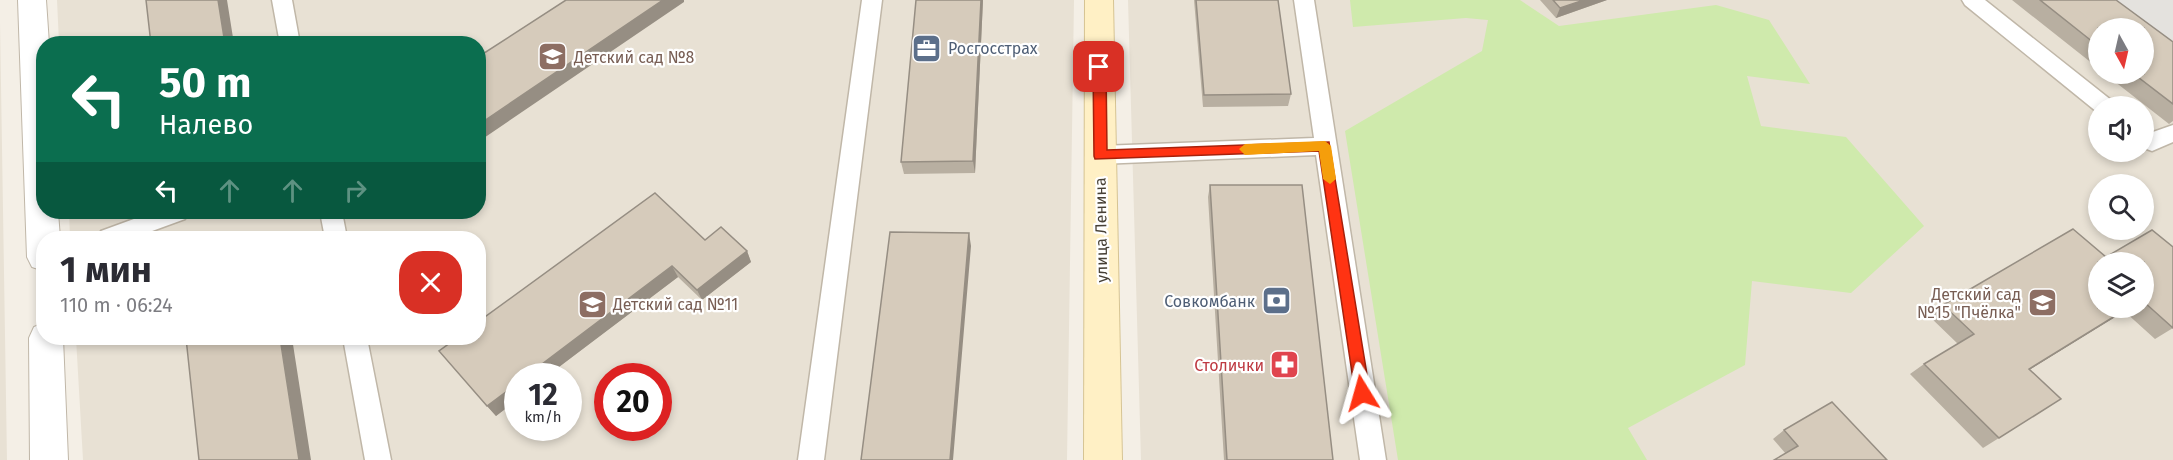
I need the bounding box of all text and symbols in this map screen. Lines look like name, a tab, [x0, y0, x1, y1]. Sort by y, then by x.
north arrow	[2088, 18, 2154, 84]
map controls	[2088, 18, 2154, 318]
office icon: Росгосстрах	[911, 32, 943, 64]
place label: Росгосстрах	[948, 39, 1038, 58]
school or university icon: Детский сад №8	[537, 41, 569, 73]
pin	[1073, 41, 1124, 92]
place label: Детский сад №8	[573, 48, 695, 67]
icon: arrive	[1082, 50, 1115, 83]
text: 50 m	[159, 58, 252, 108]
icon: left	[60, 60, 138, 138]
button: sound	[2088, 96, 2154, 162]
text: Налево	[159, 109, 253, 141]
icon: left	[150, 174, 183, 207]
icon: ahead	[213, 174, 246, 207]
icon: ahead	[276, 174, 309, 207]
icon: right	[339, 174, 372, 207]
button: search	[2088, 174, 2154, 240]
street label: улица Ленина	[1091, 177, 1111, 283]
text: 1 мин	[60, 248, 152, 292]
button: close	[399, 251, 462, 314]
button: layers	[2088, 252, 2154, 318]
bank icon: Совкомбанк	[1260, 285, 1292, 317]
place label: Детский сад №15 "Пчёлка"	[1917, 285, 2021, 322]
school or university icon: Детский сад №15 "Пчёлка"	[2026, 287, 2058, 319]
school or university icon: Детский сад №11	[576, 288, 608, 320]
place label: Совкомбанк	[1164, 292, 1256, 311]
text: 110 m · 06:24	[60, 293, 173, 317]
place label: Детский сад №11	[612, 295, 738, 314]
pharmacy icon: Столички	[1269, 349, 1301, 381]
place label: Столички	[1194, 356, 1264, 375]
position arrow	[1330, 361, 1394, 425]
speed limit sign: 20	[594, 363, 672, 441]
text: 12	[528, 377, 558, 413]
text: km/h	[524, 408, 562, 426]

